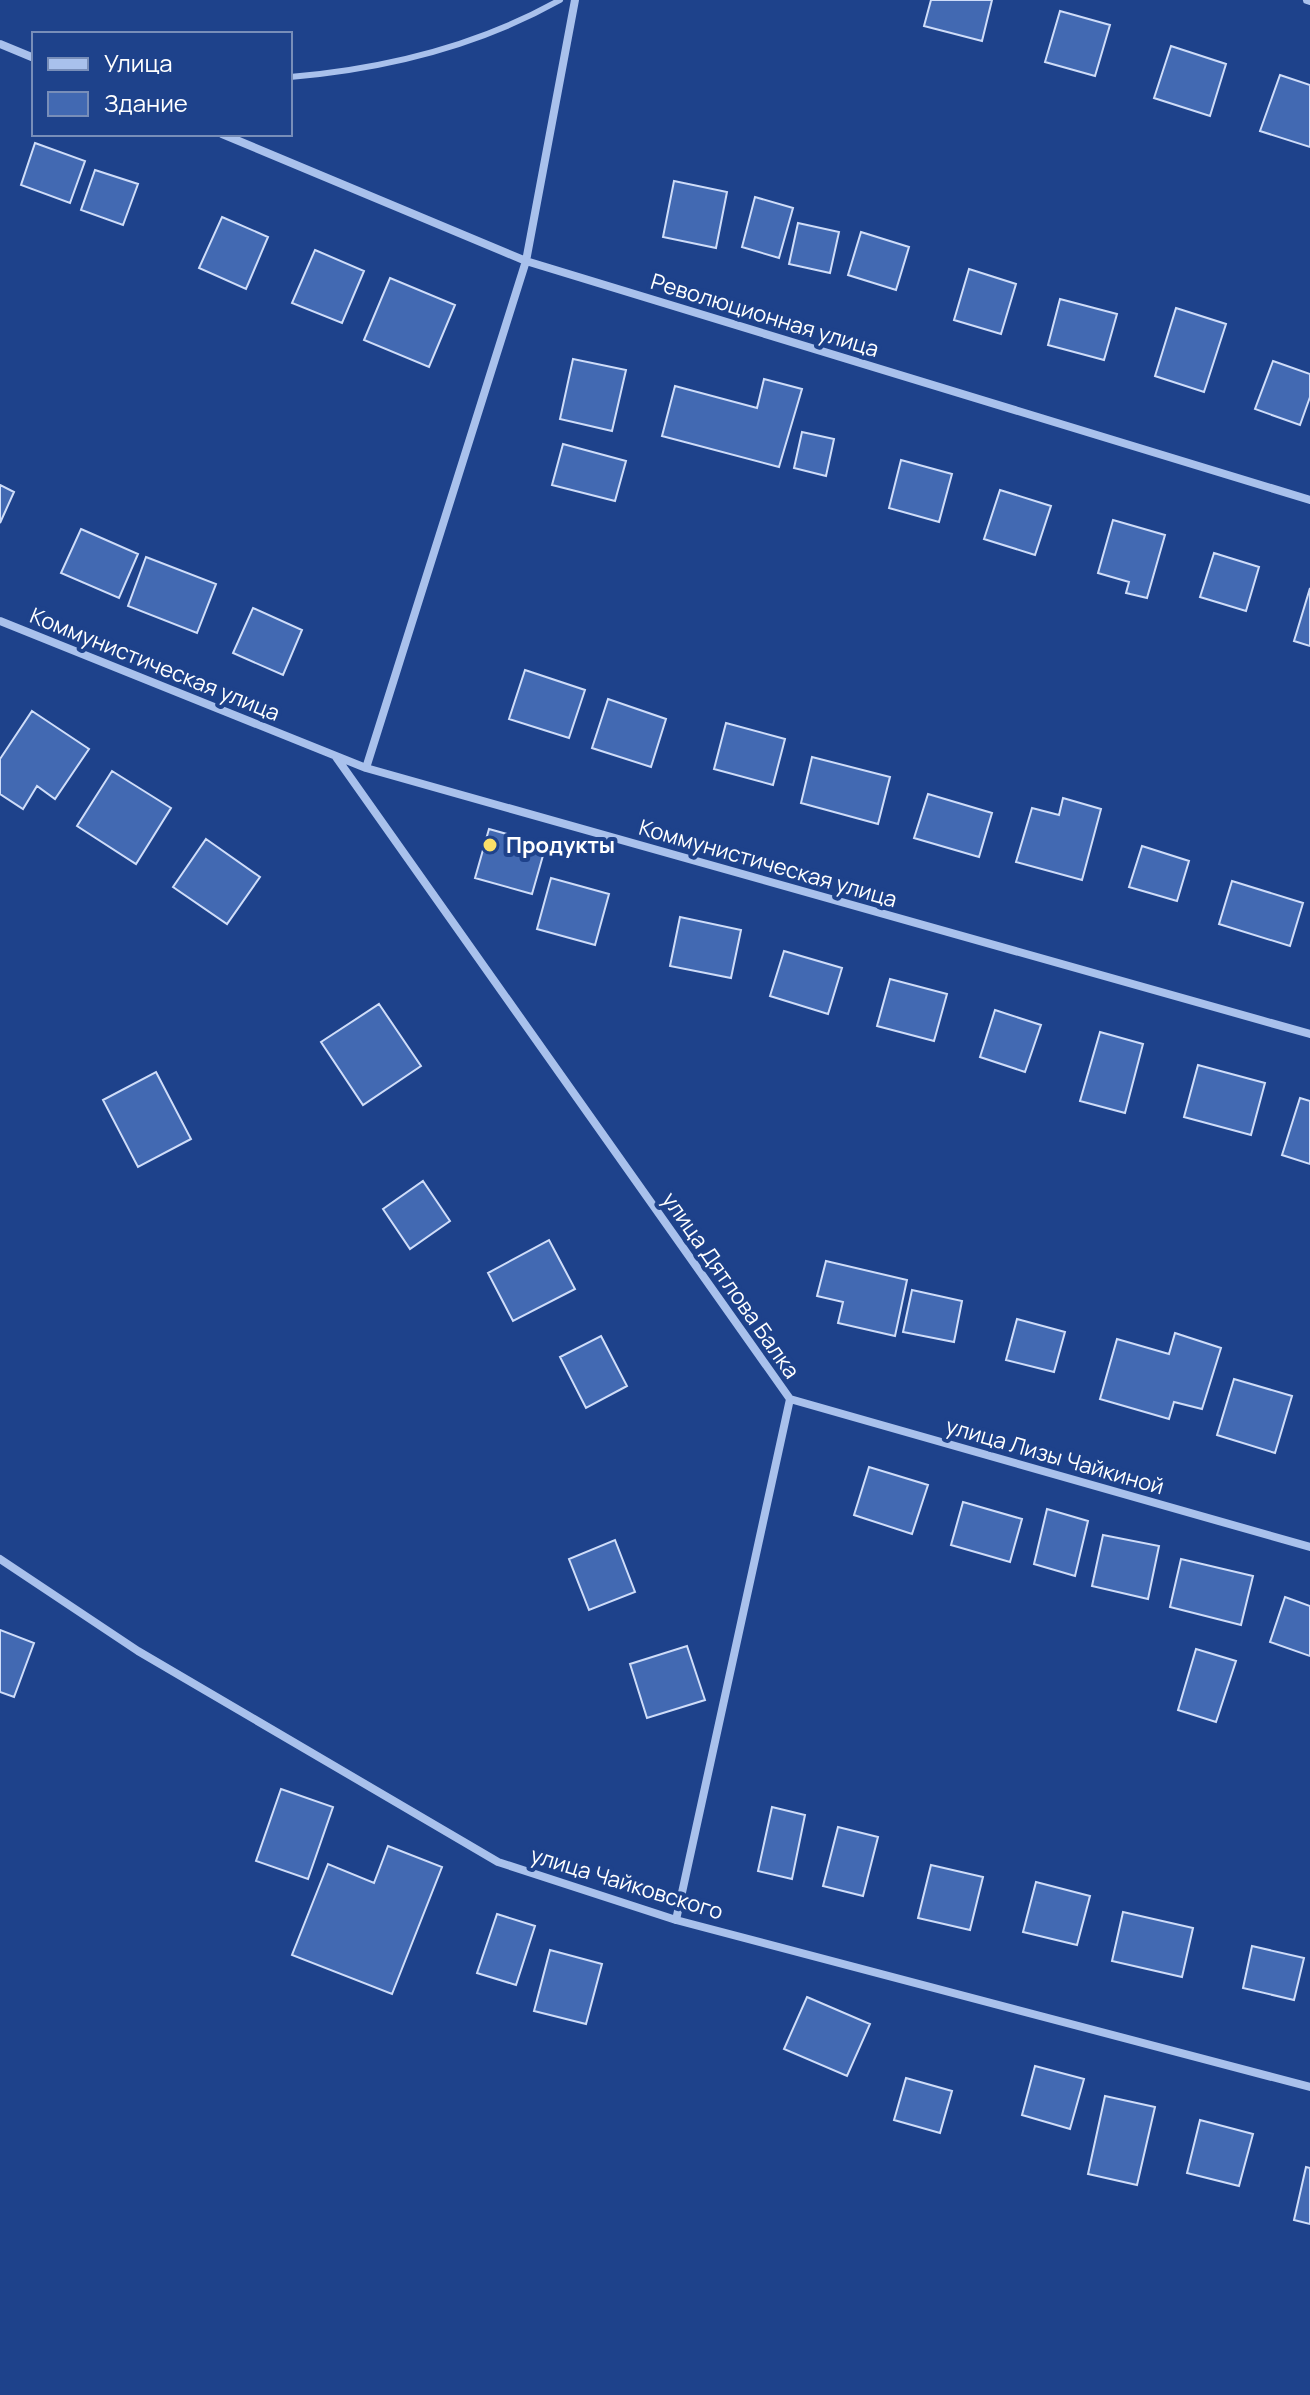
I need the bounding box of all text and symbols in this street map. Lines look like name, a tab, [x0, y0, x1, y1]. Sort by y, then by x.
legend	[32, 32, 292, 136]
text: Улица	[104, 46, 173, 79]
text: Здание	[104, 86, 188, 119]
street label: Революционная улица	[647, 266, 883, 364]
street label: Коммунистическая улица	[26, 600, 284, 728]
street label: Коммунистическая улица	[635, 812, 901, 914]
place label: Продукты	[506, 830, 615, 860]
marker: Продукты	[481, 836, 499, 854]
street label: улица Дятлова Балка	[655, 1186, 807, 1384]
street label: улица Лизы Чайкиной	[942, 1410, 1168, 1502]
street label: улица Чайковского	[527, 1839, 727, 1927]

